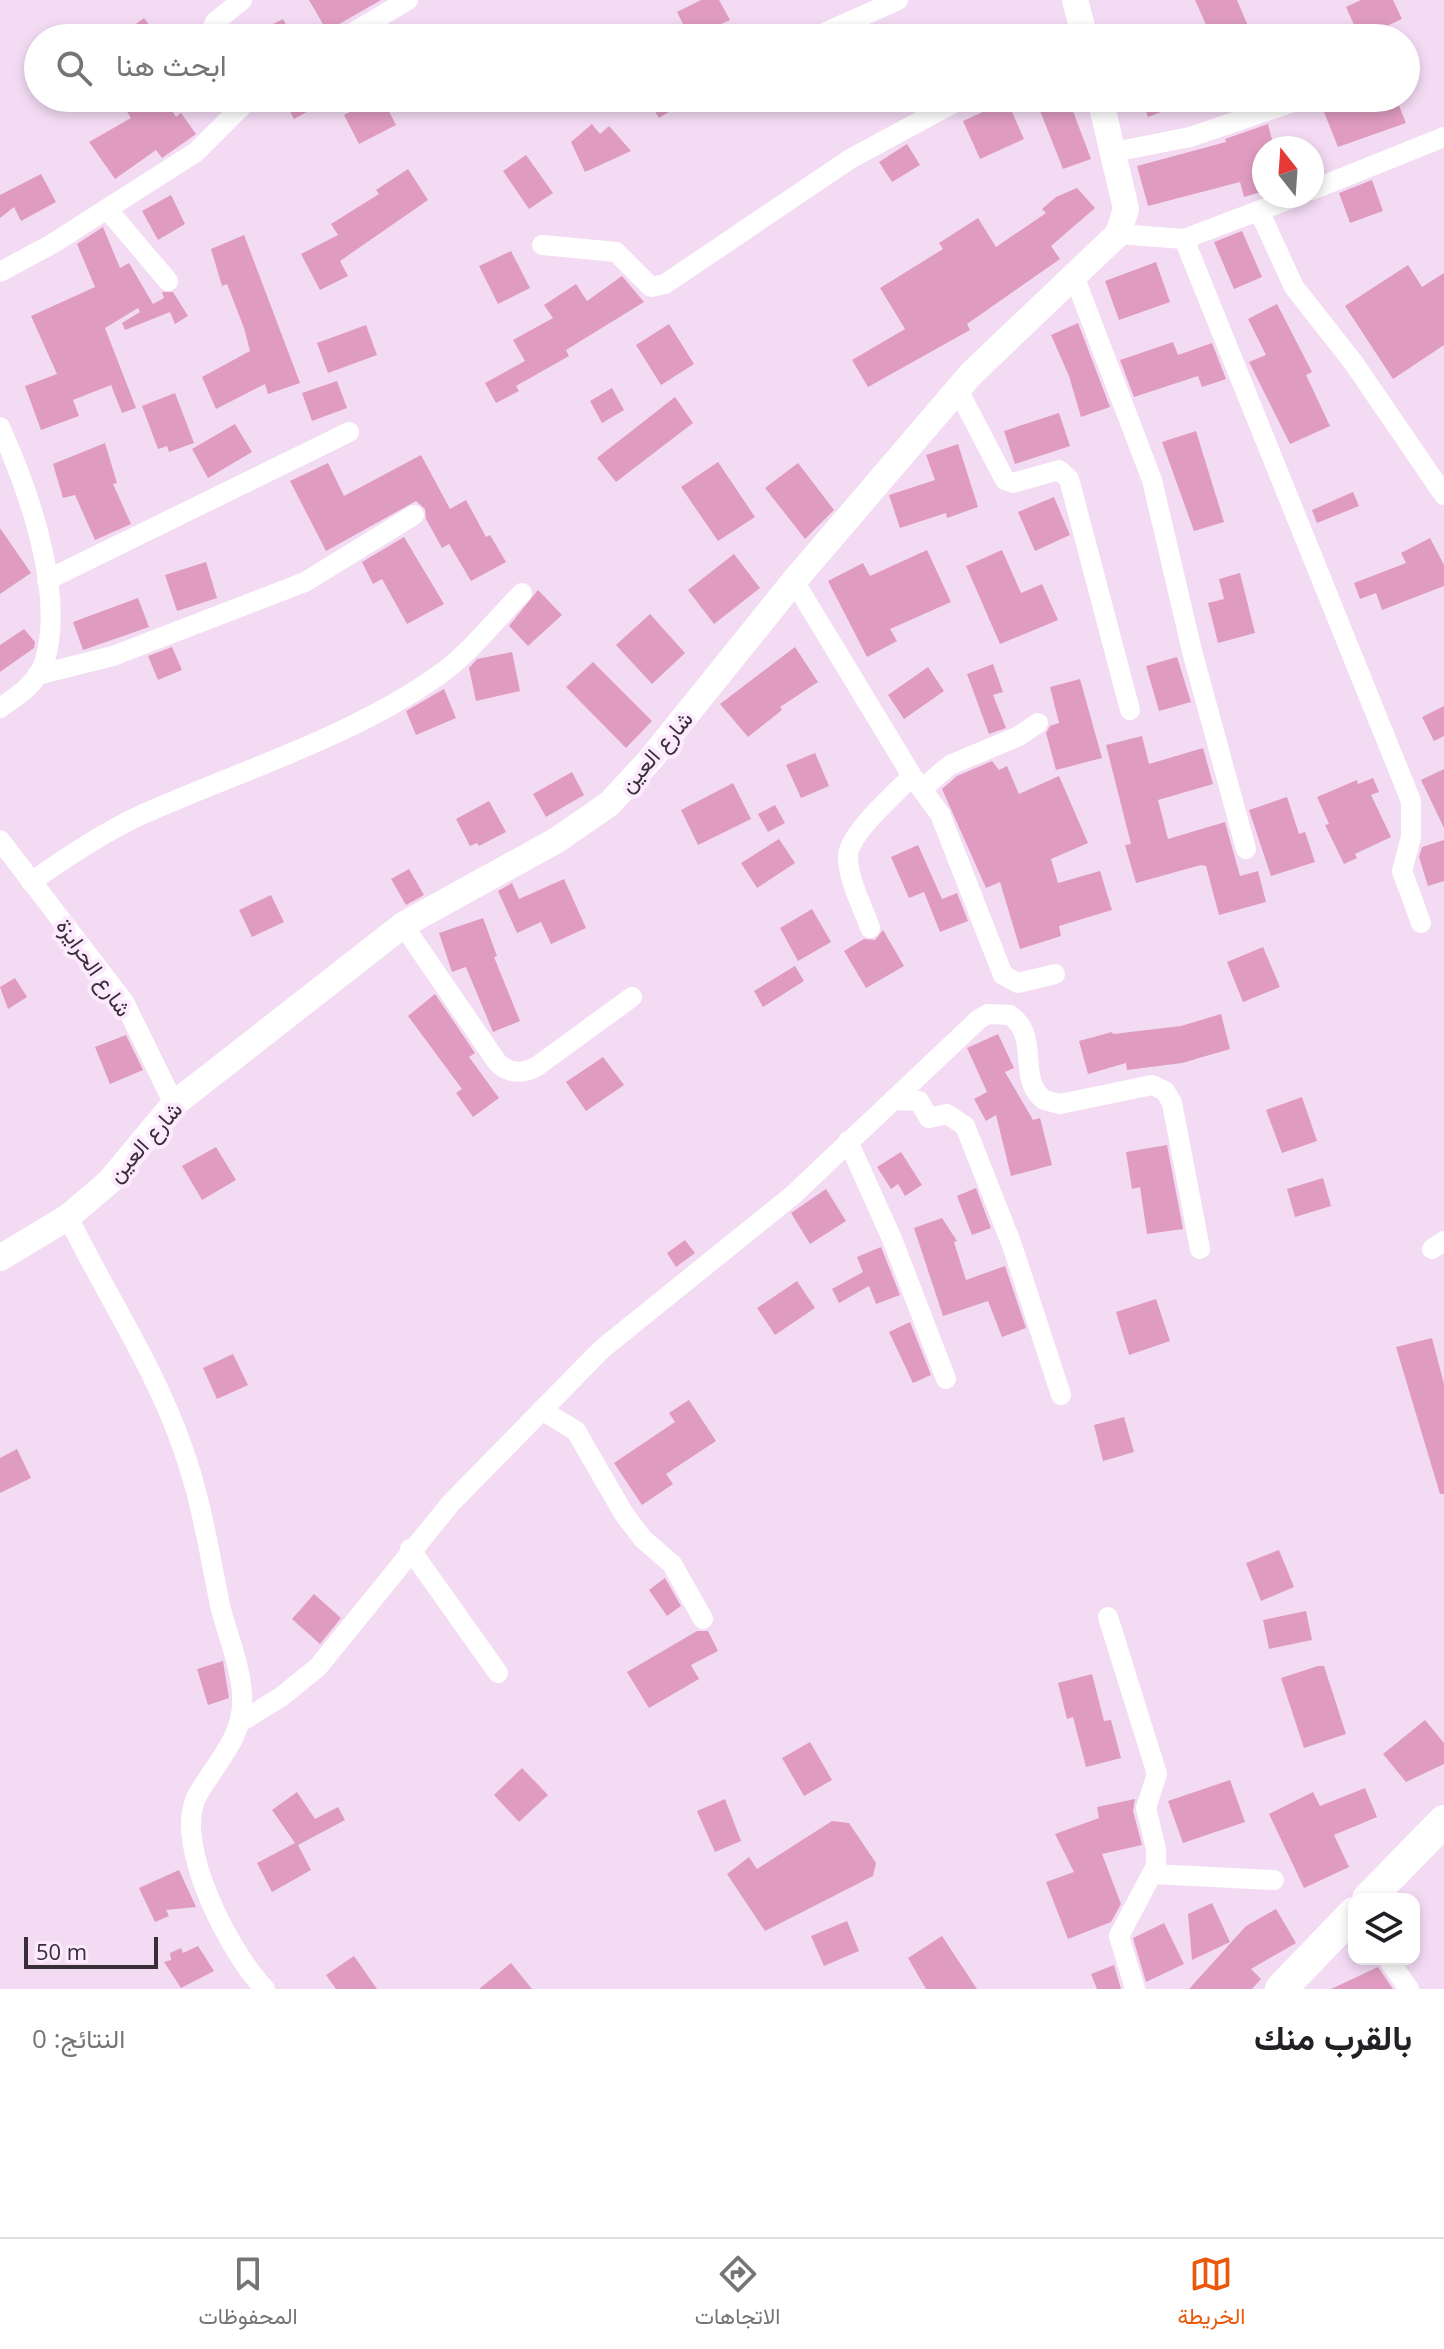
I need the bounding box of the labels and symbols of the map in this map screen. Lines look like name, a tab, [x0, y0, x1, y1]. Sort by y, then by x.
north arrow	[1252, 136, 1324, 208]
street label: شارع العين	[611, 704, 699, 799]
street label: شارع الحرايزة	[49, 912, 140, 1023]
street label: شارع العين	[100, 1094, 189, 1188]
scale bar	[24, 1933, 158, 1969]

